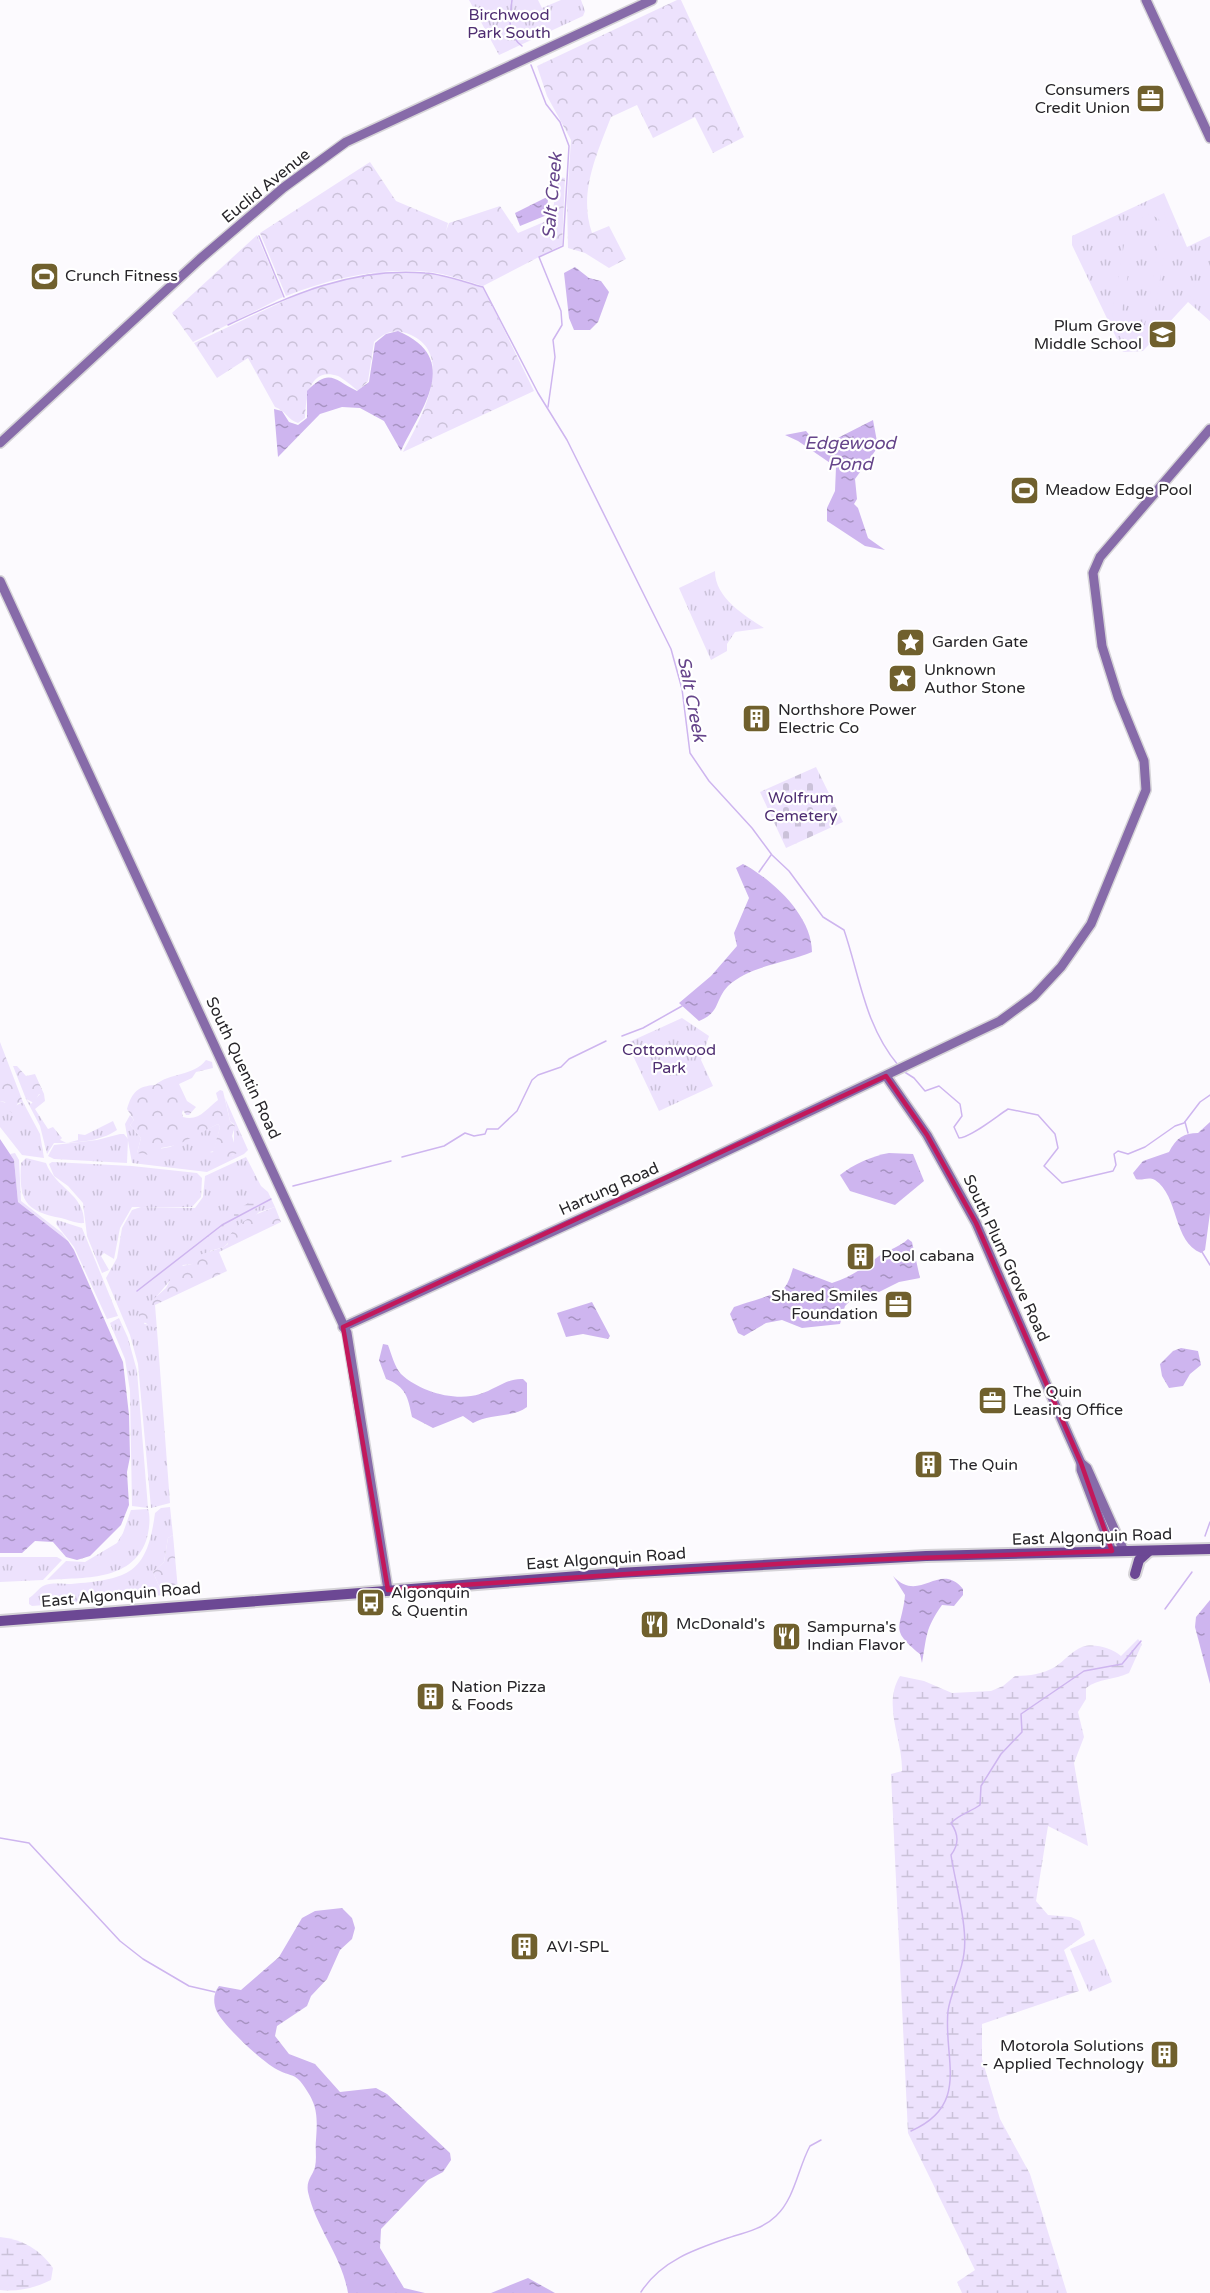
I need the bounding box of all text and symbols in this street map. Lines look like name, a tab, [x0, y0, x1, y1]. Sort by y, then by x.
park label: Birchwood Park South	[467, 5, 551, 43]
place label: Consumers Credit Union	[1035, 80, 1130, 118]
office icon: Consumers Credit Union	[1135, 83, 1167, 115]
street label: Euclid Avenue	[218, 144, 314, 228]
water label: Salt Creek	[537, 151, 567, 240]
sports icon: Crunch Fitness	[28, 260, 60, 292]
place label: Crunch Fitness	[65, 266, 178, 286]
place label: Plum Grove Middle School	[1034, 316, 1142, 354]
school or university icon: Plum Grove Middle School	[1147, 319, 1179, 351]
water label: Edgewood Pond	[804, 432, 898, 475]
sports icon: Meadow Edge Pool	[1008, 474, 1040, 506]
place label: Meadow Edge Pool	[1045, 480, 1192, 500]
place icon: Garden Gate	[895, 626, 927, 658]
place label: Garden Gate	[932, 632, 1028, 652]
water label: Salt Creek	[673, 654, 711, 745]
place label: Unknown Author Stone	[924, 660, 1025, 698]
place icon: Unknown Author Stone	[887, 663, 919, 695]
place label: Northshore Power Electric Co	[778, 700, 917, 738]
building icon: Northshore Power Electric Co	[741, 703, 773, 735]
park label: Wolfrum Cemetery	[764, 788, 838, 826]
street label: South Quentin Road	[201, 994, 285, 1142]
park label: Cottonwood Park	[622, 1040, 716, 1078]
street label: Hartung Road	[556, 1158, 662, 1220]
street label: South Plum Grove Road	[958, 1171, 1054, 1345]
building icon: Pool cabana	[844, 1240, 876, 1272]
place label: Pool cabana	[881, 1246, 974, 1266]
place label: Shared Smiles Foundation	[771, 1286, 878, 1324]
office icon: Shared Smiles Foundation	[883, 1289, 915, 1321]
place label: The Quin Leasing Office	[1013, 1382, 1123, 1420]
office icon: The Quin Leasing Office	[976, 1385, 1008, 1417]
building icon: The Quin	[912, 1449, 944, 1481]
place label: The Quin	[949, 1455, 1018, 1475]
street label: East Algonquin Road	[1012, 1524, 1172, 1550]
street label: East Algonquin Road	[525, 1543, 687, 1575]
street label: East Algonquin Road	[40, 1578, 202, 1612]
place label: Algonquin & Quentin	[391, 1583, 470, 1621]
bus stop icon: Algonquin & Quentin	[354, 1586, 386, 1618]
restaurant icon: McDonald's	[639, 1608, 671, 1640]
place label: McDonald's	[676, 1614, 765, 1634]
place label: Sampurna's Indian Flavor	[807, 1617, 906, 1655]
restaurant icon: Sampurna's Indian Flavor	[770, 1620, 802, 1652]
place label: Nation Pizza & Foods	[451, 1677, 546, 1715]
building icon: Nation Pizza & Foods	[414, 1680, 446, 1712]
building icon: AVI-SPL	[509, 1931, 541, 1963]
place label: AVI-SPL	[546, 1937, 609, 1957]
place label: Motorola Solutions - Applied Technology	[982, 2036, 1144, 2074]
building icon: Motorola Solutions - Applied Technology	[1149, 2039, 1181, 2071]

